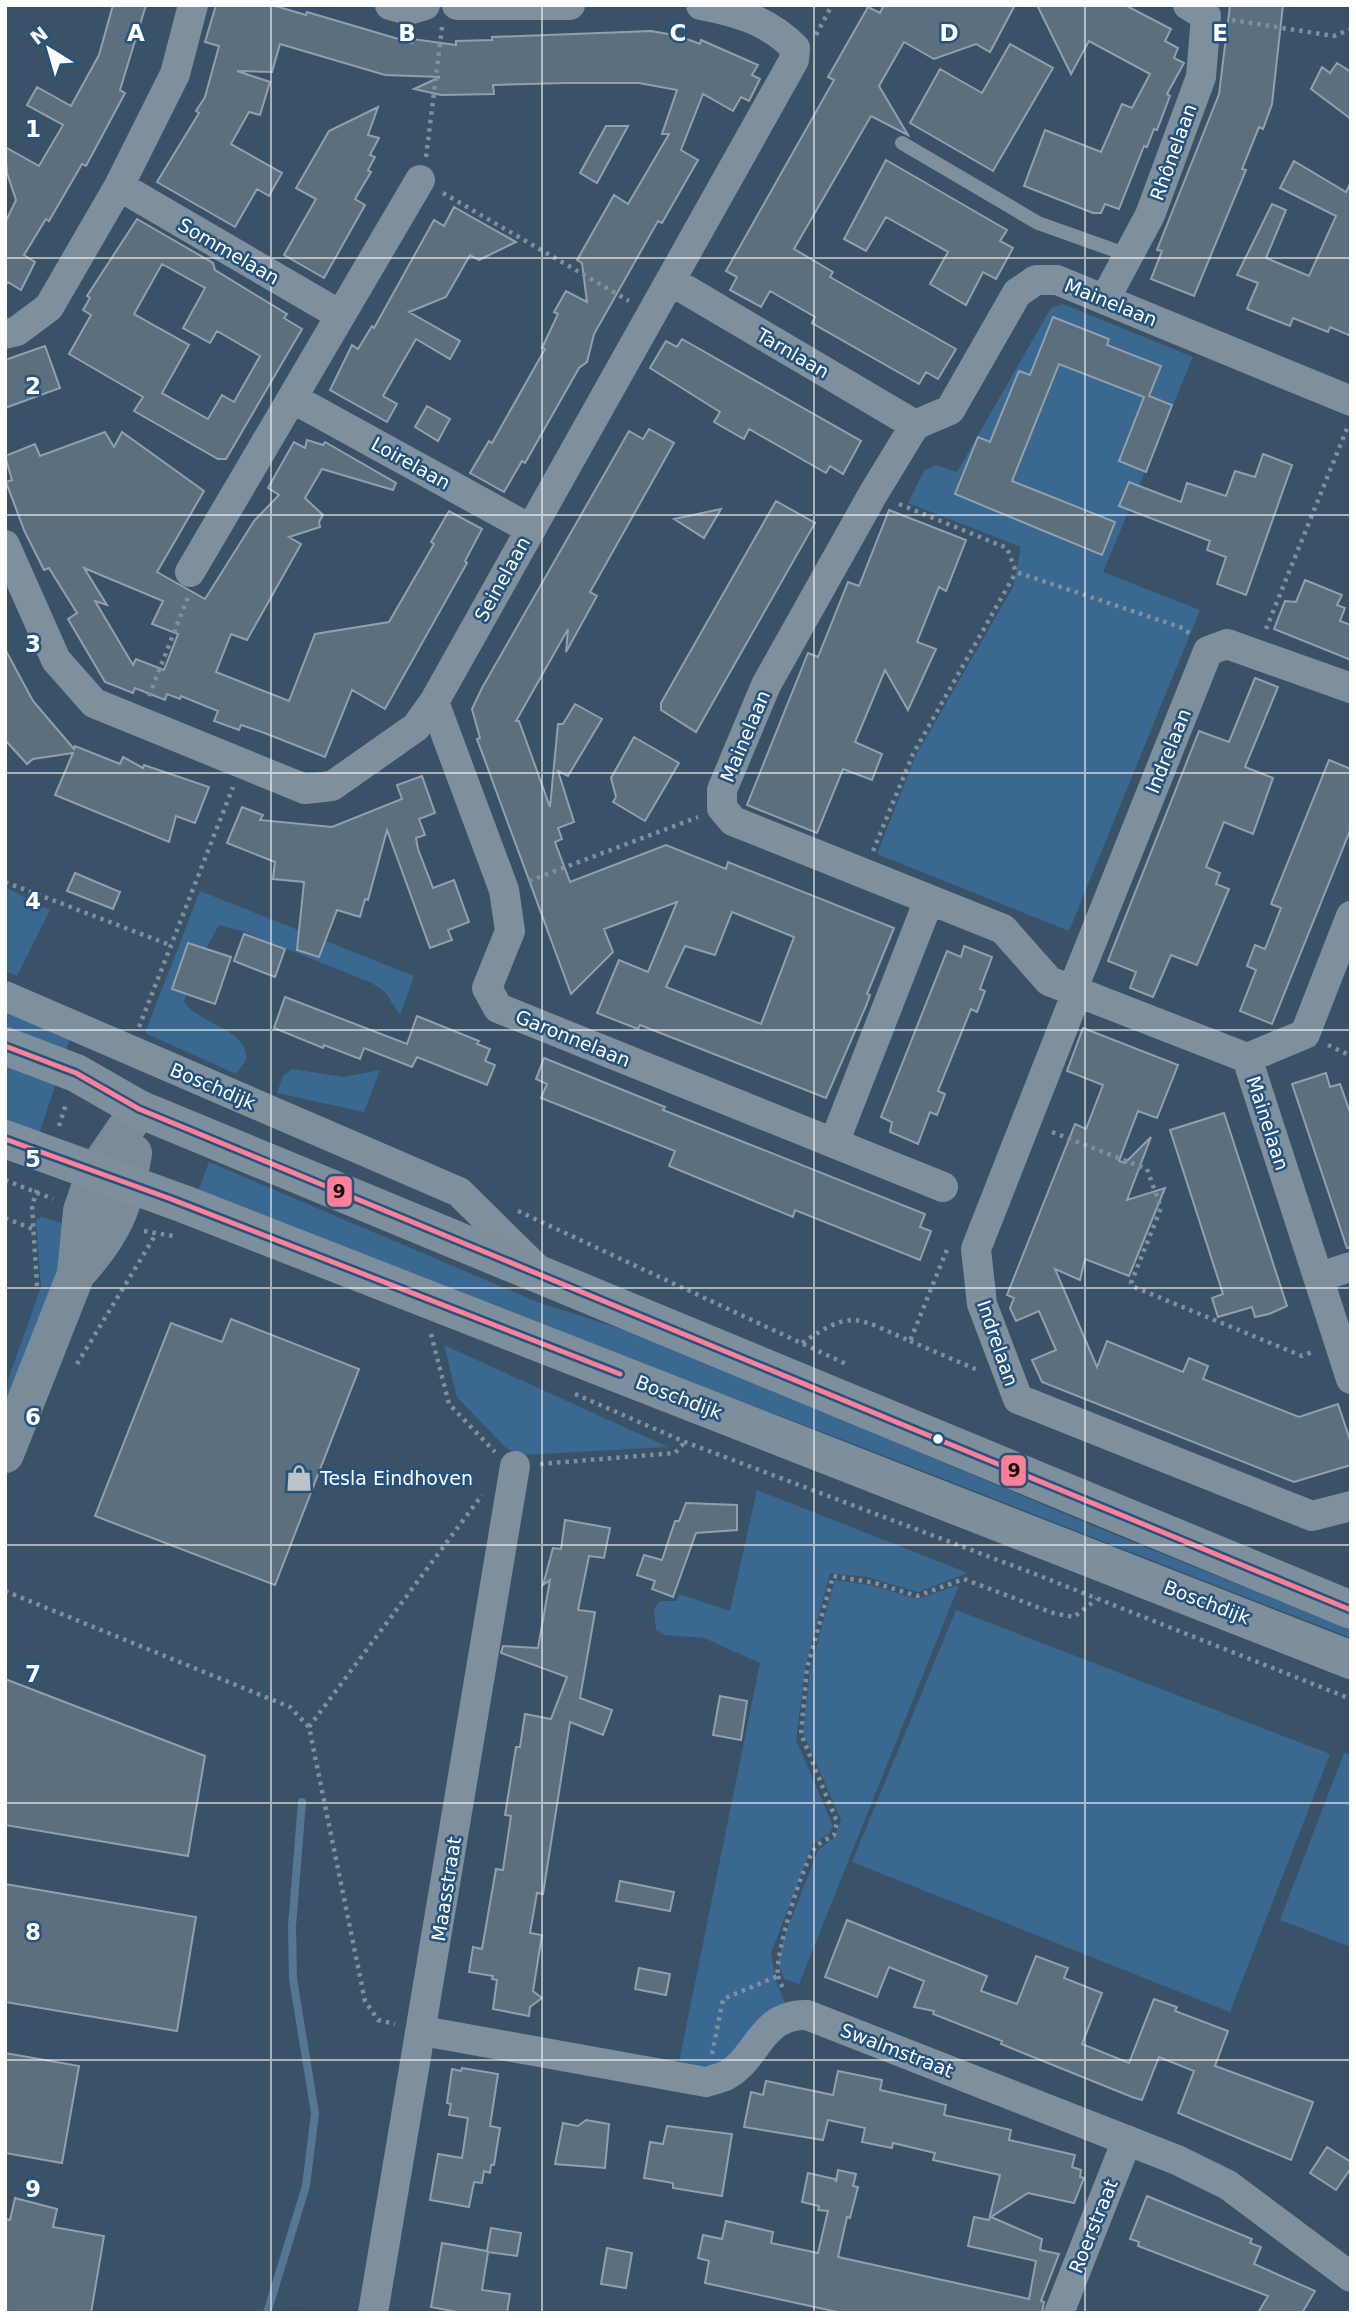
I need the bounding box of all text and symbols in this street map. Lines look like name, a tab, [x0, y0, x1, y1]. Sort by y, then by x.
north arrow	[14, 14, 84, 84]
text: A	[127, 20, 145, 46]
text: B	[398, 20, 416, 46]
text: C	[670, 20, 686, 46]
text: D	[939, 20, 959, 46]
text: E	[1212, 20, 1228, 46]
text: N	[26, 22, 52, 49]
street label: Rhônelaan	[1145, 101, 1201, 203]
text: 1	[25, 116, 41, 142]
street label: Sommelaan	[175, 213, 283, 289]
street label: Mainelaan	[1062, 274, 1160, 330]
street label: Tarnlaan	[752, 323, 833, 383]
text: 2	[25, 373, 41, 399]
street label: Loirelaan	[368, 432, 454, 494]
street label: Seinelaan	[470, 533, 534, 625]
text: 3	[25, 631, 41, 657]
street label: Mainelaan	[716, 687, 774, 785]
street label: Indrelaan	[1141, 705, 1195, 797]
text: 4	[25, 888, 41, 914]
street label: Garonnelaan	[512, 1005, 634, 1071]
street label: Boschdijk	[167, 1058, 259, 1114]
street label: Mainelaan	[1242, 1073, 1294, 1173]
text: 5	[25, 1146, 41, 1172]
line badge: 9	[326, 1175, 353, 1208]
text: 9	[332, 1180, 346, 1202]
street label: Indrelaan	[973, 1297, 1023, 1389]
street label: Boschdijk	[633, 1370, 725, 1424]
text: 6	[25, 1404, 41, 1430]
unlabelled marker	[931, 1432, 945, 1446]
line badge: 9	[1000, 1454, 1027, 1487]
text: 9	[1007, 1459, 1021, 1481]
shop icon: Tesla Eindhoven	[284, 1463, 314, 1493]
place label: Tesla Eindhoven	[319, 1467, 473, 1489]
street label: Boschdijk	[1161, 1575, 1253, 1629]
text: 7	[25, 1661, 41, 1687]
street label: Maasstraat	[427, 1835, 465, 1943]
text: 8	[25, 1919, 41, 1945]
street label: Swalmstraat	[838, 2018, 956, 2082]
text: 9	[25, 2176, 41, 2202]
street label: Roerstraat	[1064, 2176, 1122, 2276]

